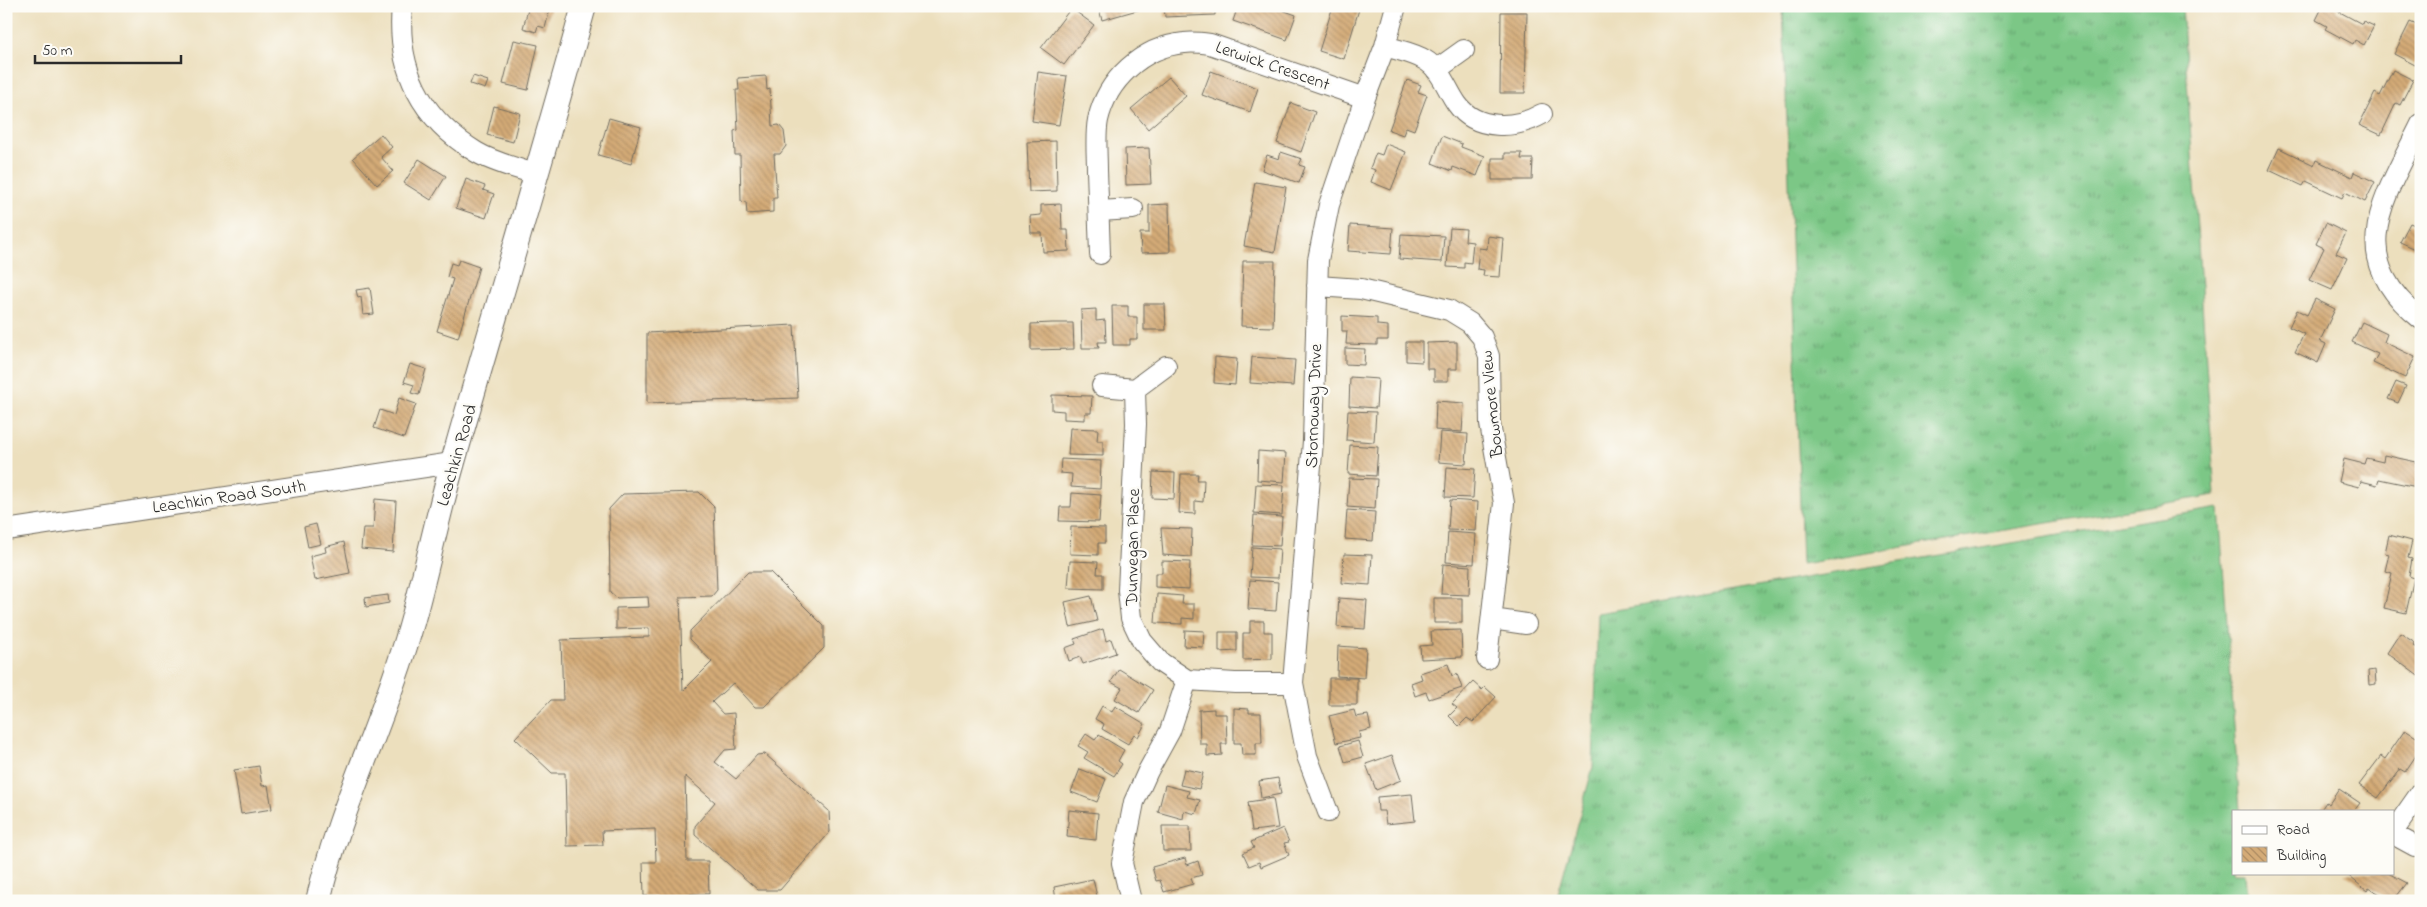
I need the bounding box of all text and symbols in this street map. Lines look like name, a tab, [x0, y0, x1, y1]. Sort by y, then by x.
scale bar	[35, 32, 181, 64]
street label: Lerwick Crescent	[1212, 35, 1333, 99]
text: 50 m	[42, 40, 73, 62]
street label: Stornoway Drive	[1300, 343, 1330, 469]
street label: Bowmore View	[1474, 349, 1512, 459]
street label: Leachkin Road	[431, 402, 485, 509]
street label: Leachkin Road South	[151, 474, 308, 522]
street label: Dunvegan Place	[1120, 487, 1149, 607]
legend	[2232, 810, 2394, 874]
text: Road	[2277, 819, 2310, 841]
text: Building	[2276, 845, 2326, 868]

